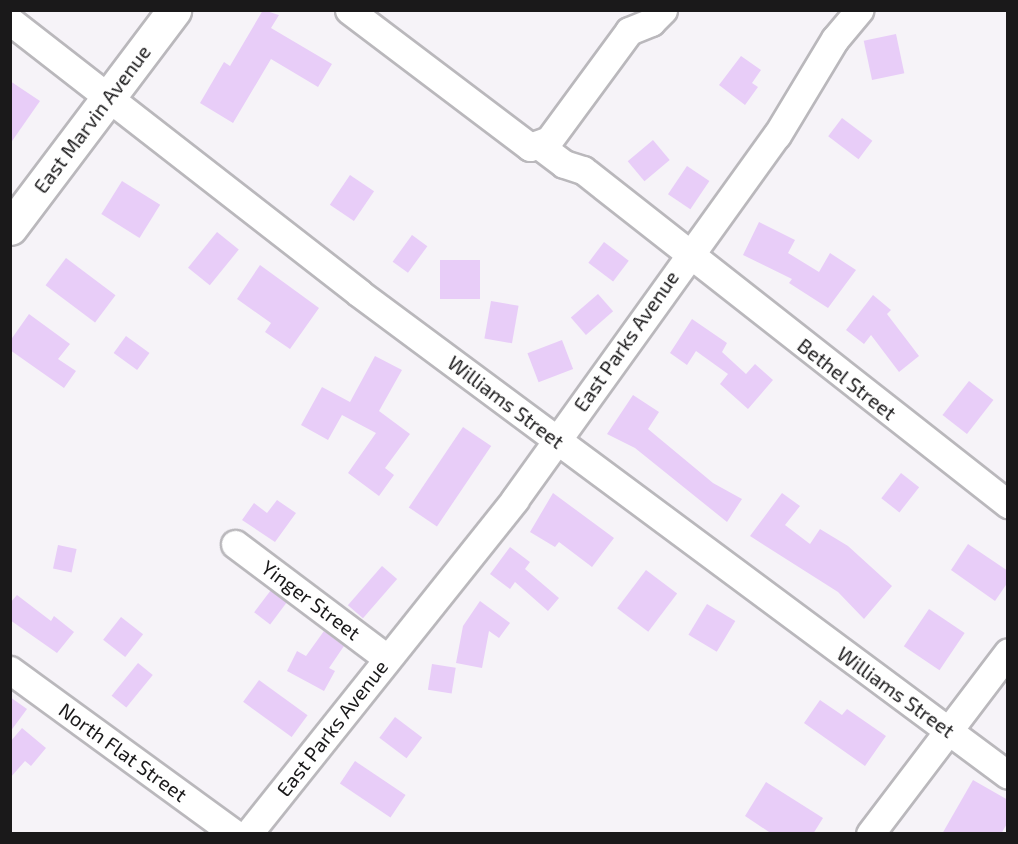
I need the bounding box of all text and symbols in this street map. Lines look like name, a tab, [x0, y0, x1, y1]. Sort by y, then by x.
street label: East Marvin Avenue	[28, 40, 156, 198]
street label: East Parks Avenue	[568, 266, 684, 416]
street label: Bethel Street	[793, 333, 901, 425]
street label: Williams Street	[443, 350, 569, 454]
street label: Yinger Street	[257, 555, 365, 645]
street label: Williams Street	[833, 641, 959, 743]
street label: East Parks Avenue	[271, 655, 393, 801]
street label: North Flat Street	[54, 697, 192, 807]

